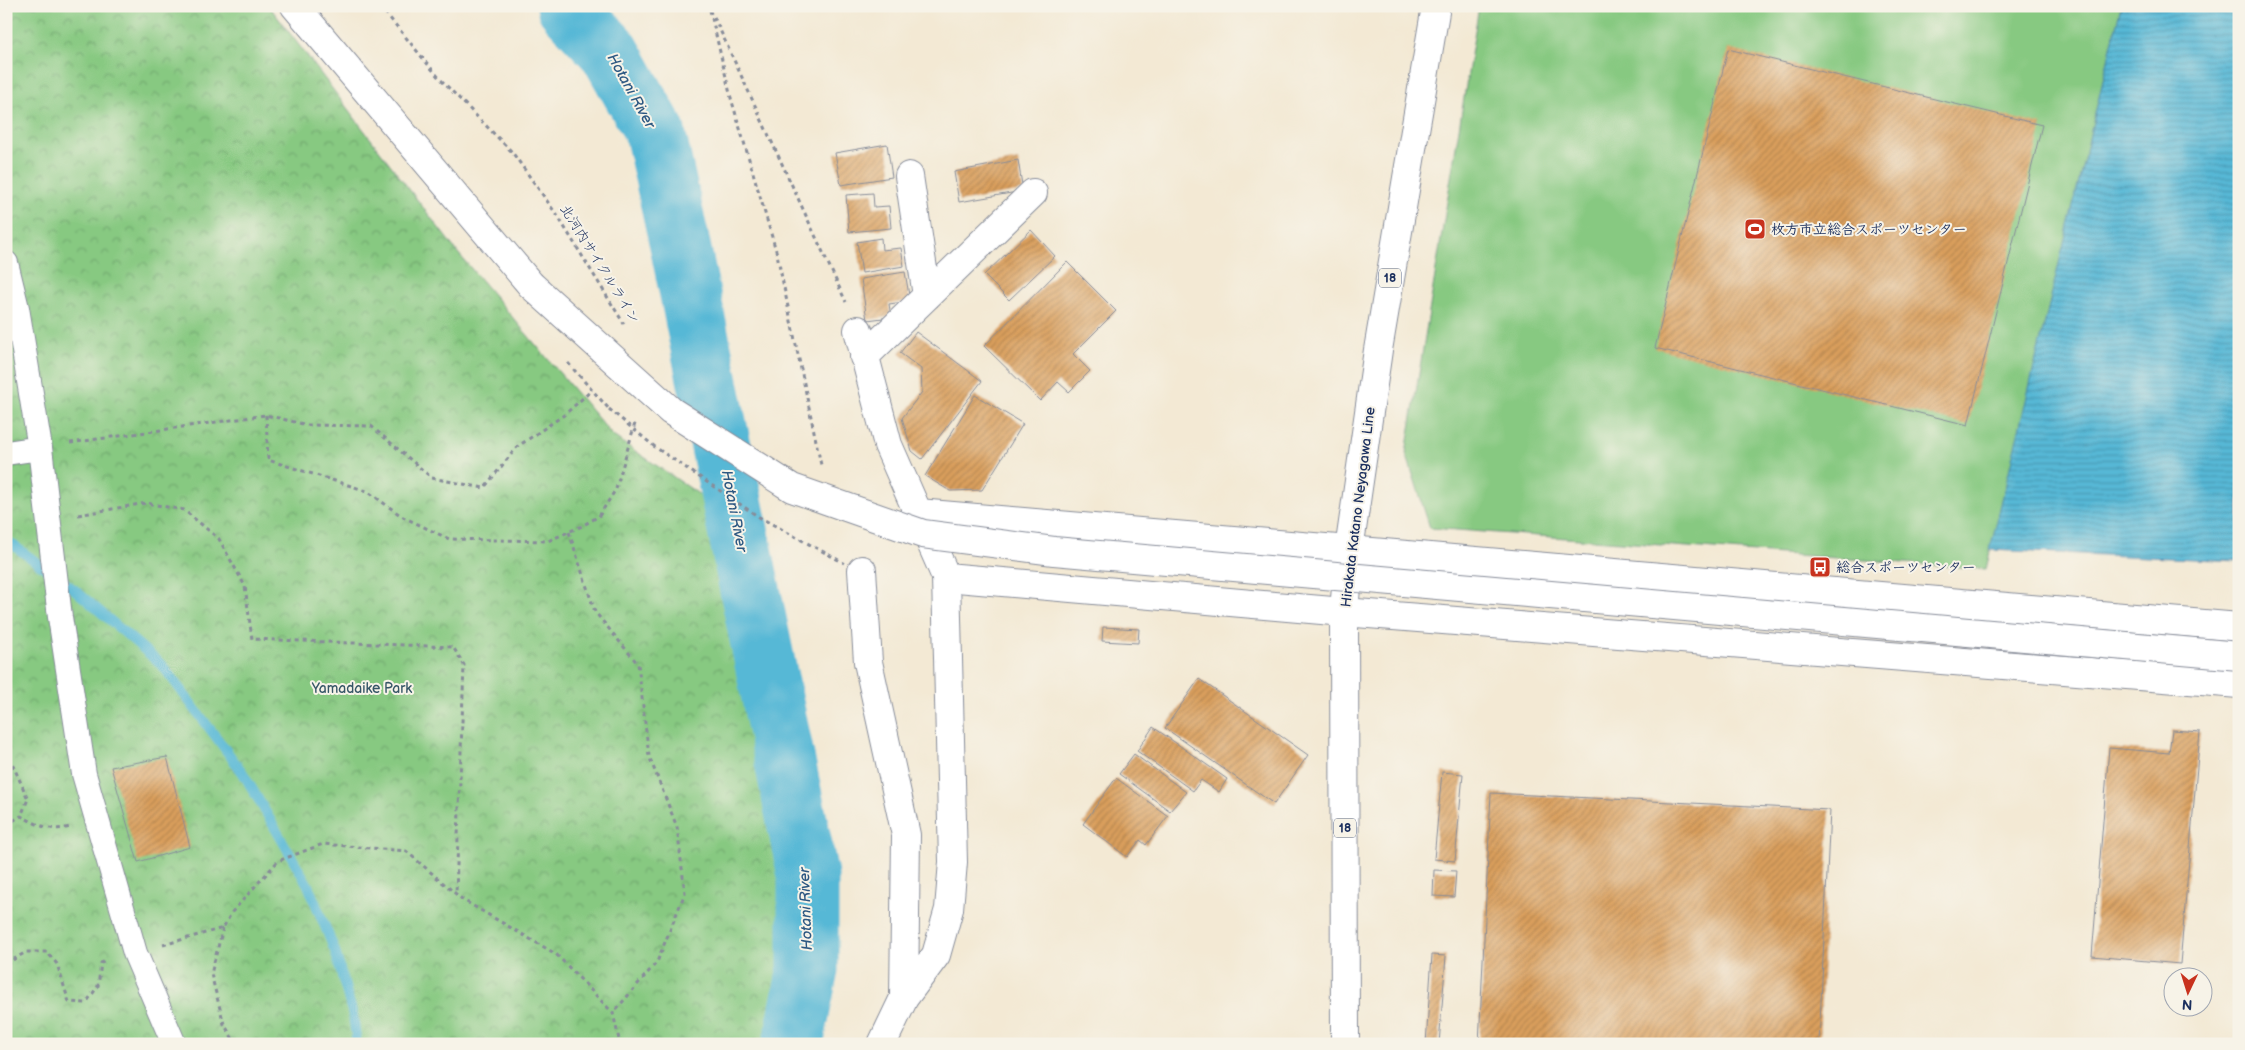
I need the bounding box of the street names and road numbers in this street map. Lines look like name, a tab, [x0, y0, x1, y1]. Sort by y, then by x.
street label: 北河内サイクルライン	[556, 201, 644, 327]
road number: 18	[1379, 268, 1401, 288]
street label: Hirakata Katano Neyagawa Line	[1337, 406, 1379, 608]
road number: 18	[1334, 818, 1356, 838]

